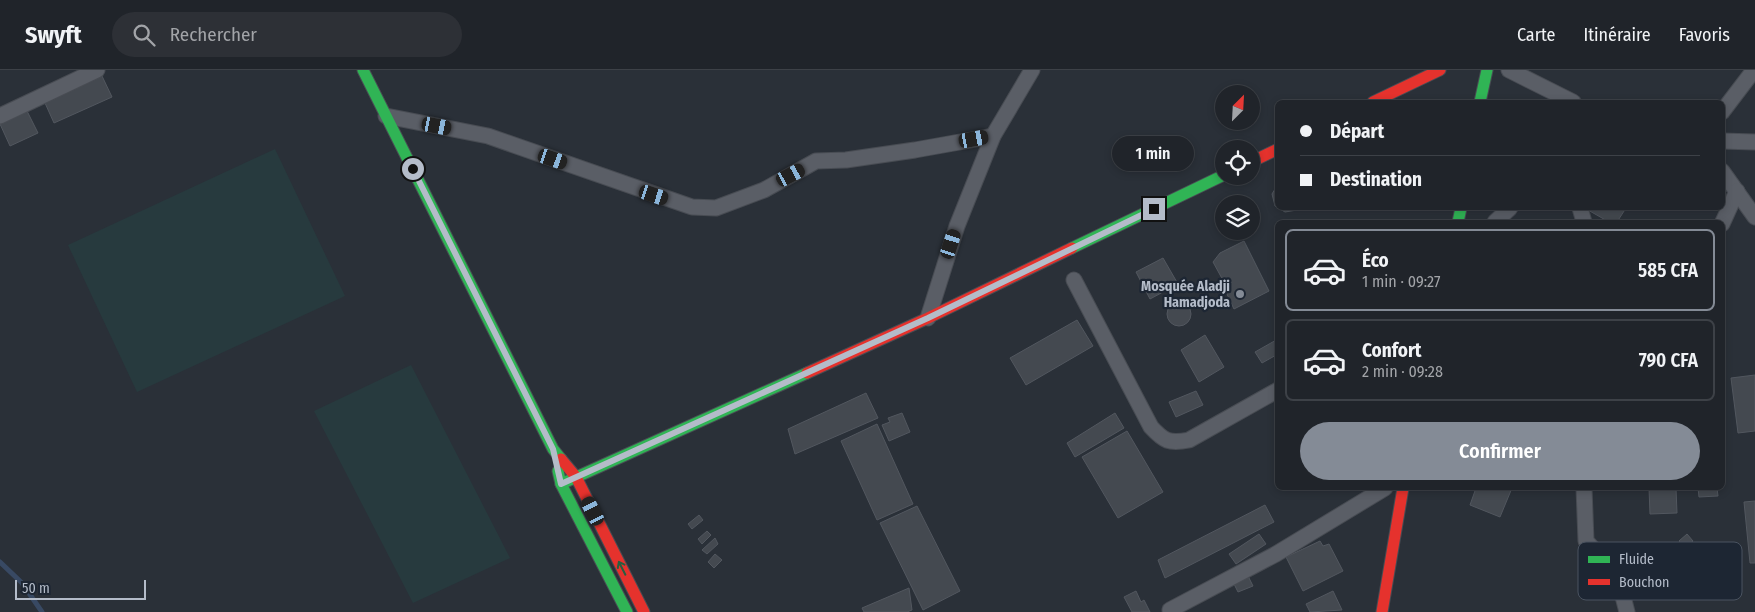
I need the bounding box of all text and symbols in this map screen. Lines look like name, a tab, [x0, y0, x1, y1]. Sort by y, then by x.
search box	[112, 12, 462, 57]
text: Swyft	[25, 21, 82, 49]
icon: search	[130, 21, 158, 49]
text: Rechercher	[170, 23, 257, 46]
text: Carte	[1517, 24, 1555, 46]
text: Itinéraire	[1583, 24, 1651, 46]
text: Favoris	[1679, 24, 1730, 46]
north arrow	[1215, 85, 1260, 130]
map controls	[1215, 85, 1260, 240]
car	[420, 116, 453, 136]
text: Départ	[1330, 120, 1384, 143]
car	[957, 129, 990, 149]
callout: 1 min	[1113, 136, 1195, 172]
button: locate	[1215, 140, 1260, 185]
text: 1 min	[1136, 144, 1170, 163]
car	[536, 147, 569, 171]
route start	[402, 158, 424, 180]
car	[774, 161, 807, 189]
text: Destination	[1330, 168, 1422, 191]
car	[637, 183, 670, 207]
button: layers	[1215, 195, 1260, 240]
route end	[1143, 198, 1165, 220]
car	[939, 227, 962, 261]
icon: car	[1302, 248, 1347, 293]
text: Éco	[1362, 249, 1389, 272]
text: 585 CFA	[1638, 259, 1698, 282]
text: 1 min · 09:27	[1362, 272, 1440, 291]
place label: Mosquée Aladji Hamadjoda	[1141, 278, 1230, 311]
marker: Mosquée Aladji Hamadjoda	[1234, 288, 1246, 300]
icon: car	[1302, 338, 1347, 383]
text: Confort	[1362, 339, 1422, 362]
text: 790 CFA	[1639, 349, 1698, 372]
text: 2 min · 09:28	[1362, 362, 1443, 381]
button: Confirmer	[1300, 422, 1700, 480]
car	[579, 494, 606, 528]
legend	[1578, 542, 1742, 600]
text: Fluide	[1619, 551, 1654, 568]
one-way arrow	[617, 561, 627, 576]
text: Bouchon	[1619, 574, 1669, 591]
scale bar	[15, 577, 146, 600]
text: 50 m	[22, 580, 50, 597]

